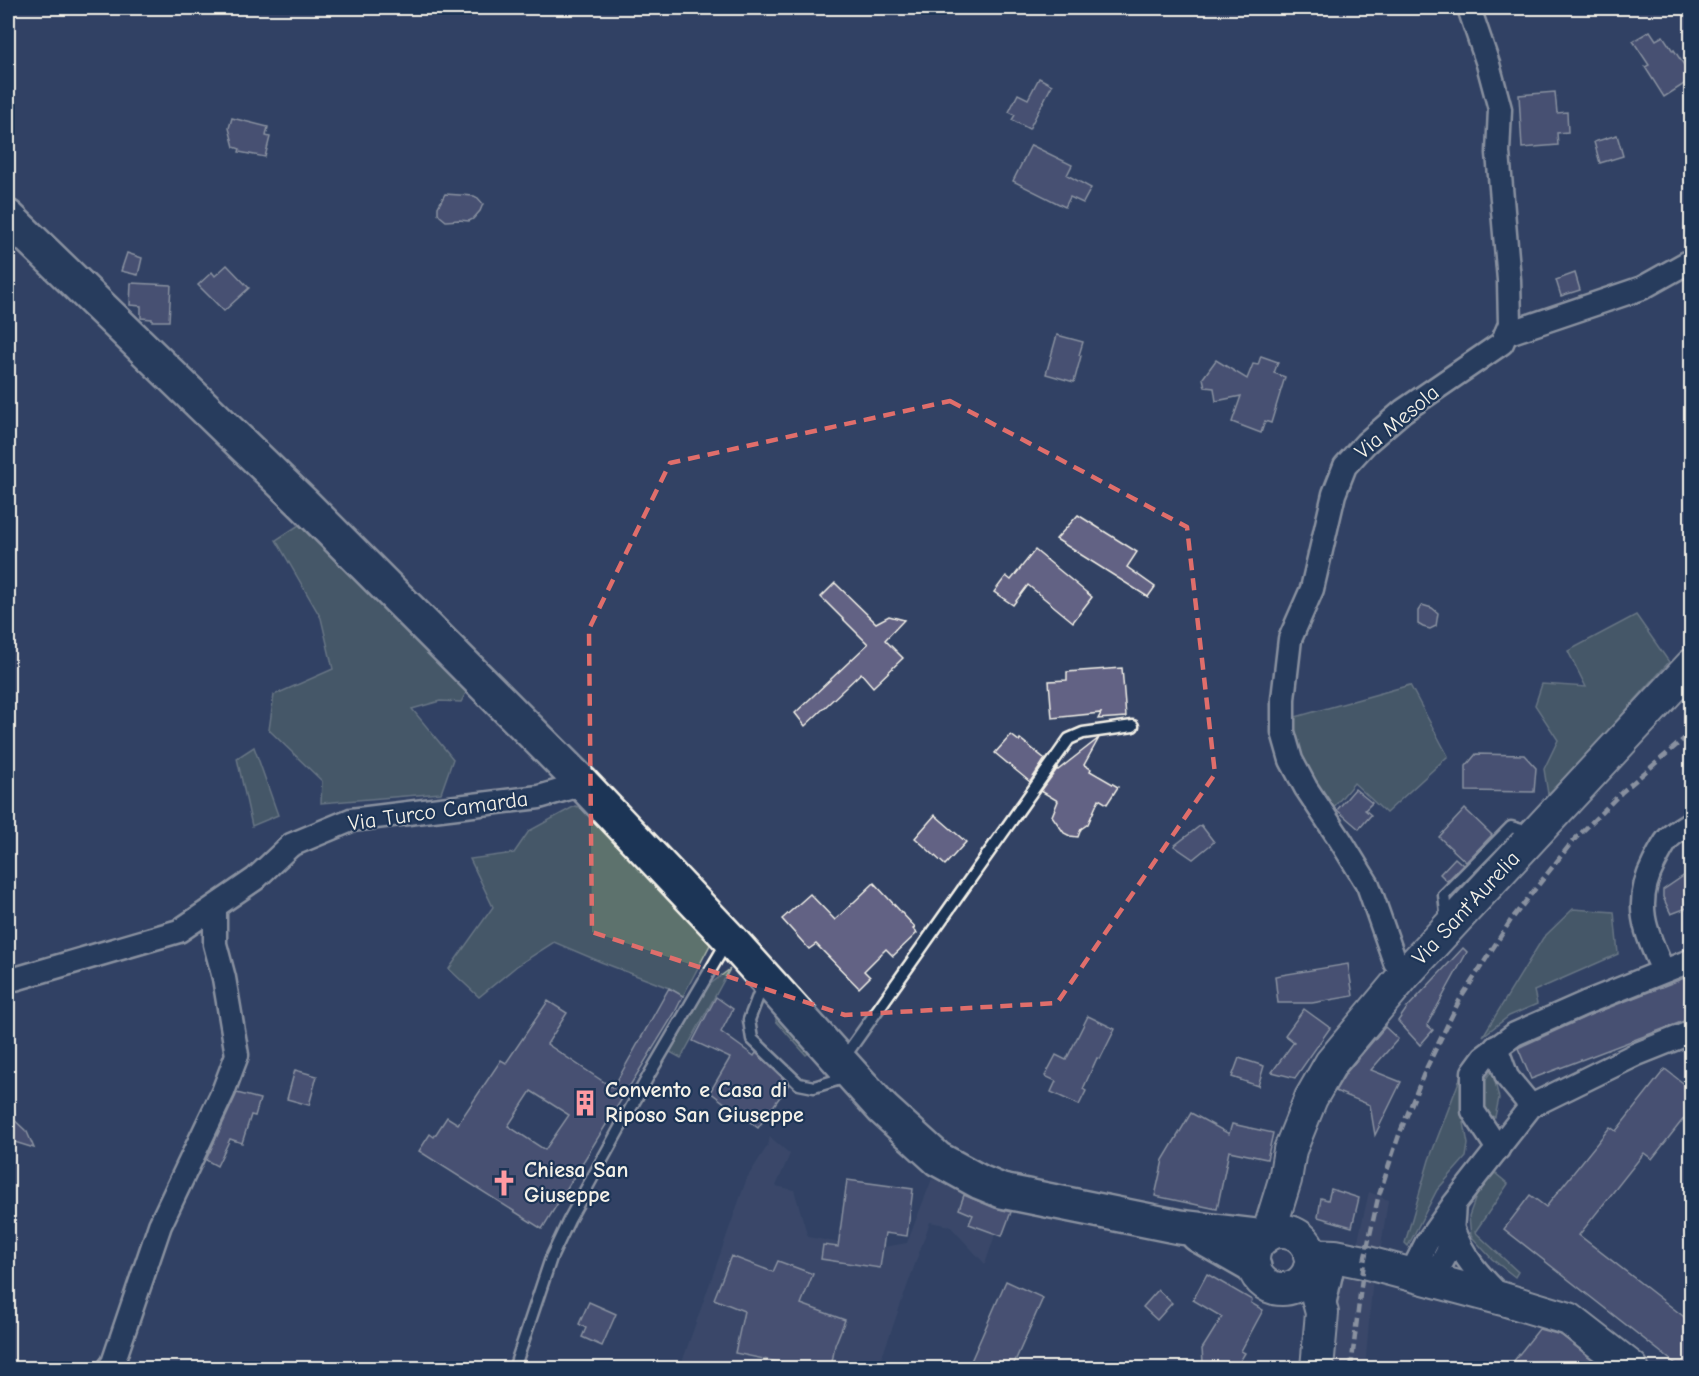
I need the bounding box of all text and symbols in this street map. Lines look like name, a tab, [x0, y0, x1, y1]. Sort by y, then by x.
street label: Via Mesola	[1350, 379, 1444, 465]
street label: Via Turco Camarda	[346, 786, 530, 836]
street label: Via Sant'Aurelia	[1407, 846, 1525, 970]
place label: Convento e Casa di Riposo San Giuseppe	[605, 1077, 804, 1128]
building icon: Convento e Casa di Riposo San Giuseppe	[570, 1088, 600, 1118]
place label: Chiesa San Giuseppe	[524, 1157, 628, 1208]
church icon: Chiesa San Giuseppe	[489, 1168, 519, 1198]

